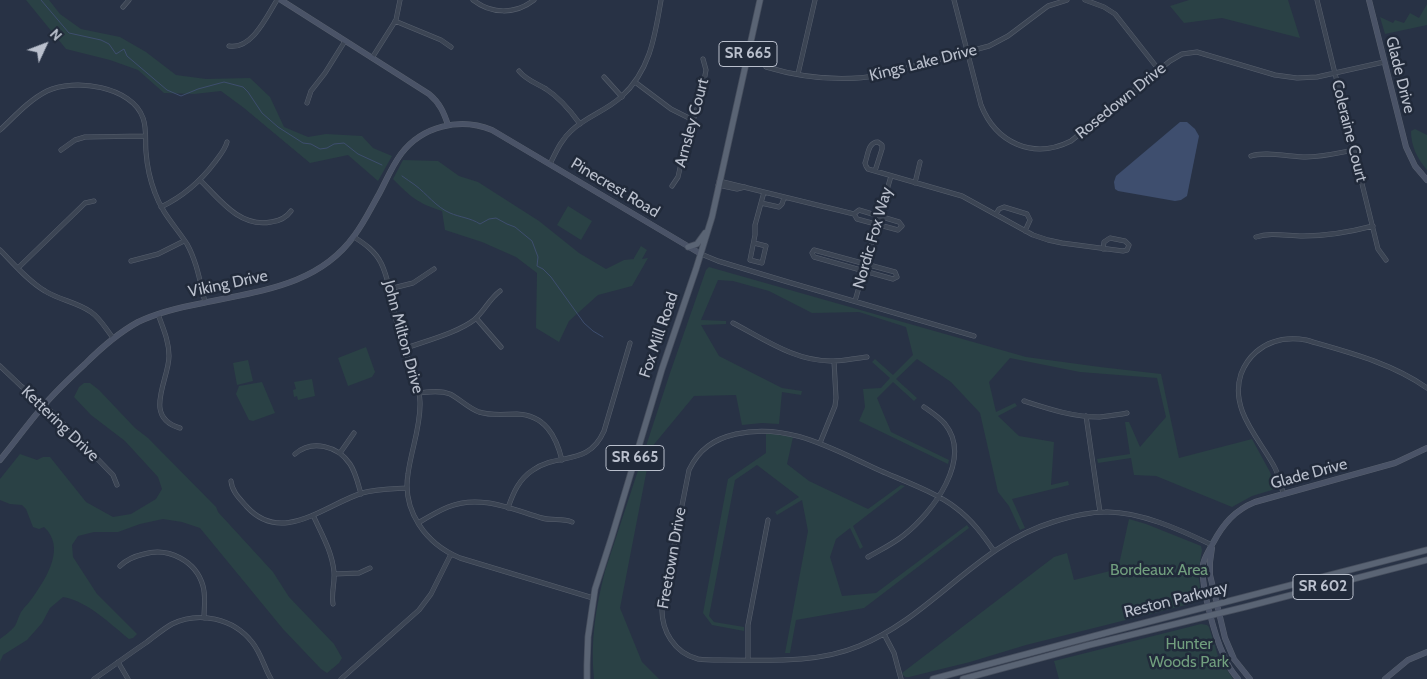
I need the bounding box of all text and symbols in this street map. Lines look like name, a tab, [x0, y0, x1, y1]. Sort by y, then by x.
north arrow	[20, 20, 70, 70]
text: N	[46, 25, 66, 45]
street label: Glade Drive	[1381, 35, 1419, 115]
street label: Kings Lake Drive	[867, 40, 979, 86]
road number: SR 665	[719, 42, 777, 66]
street label: Rosedown Drive	[1072, 59, 1170, 143]
street label: Arnsley Court	[671, 76, 713, 170]
street label: Coleraine Court	[1327, 78, 1371, 184]
street label: Pinecrest Road	[567, 154, 663, 222]
street label: Nordic Fox Way	[849, 185, 897, 291]
street label: Viking Drive	[186, 266, 270, 302]
street label: John Milton Drive	[379, 278, 427, 396]
street label: Fox Mill Road	[635, 290, 683, 380]
street label: Kettering Drive	[17, 382, 103, 466]
road number: SR 665	[606, 446, 664, 470]
street label: Glade Drive	[1269, 455, 1349, 493]
street label: Freetown Drive	[654, 506, 690, 610]
park label: Bordeaux Area	[1110, 560, 1208, 580]
road number: SR 602	[1293, 574, 1353, 600]
street label: Reston Parkway	[1122, 578, 1230, 622]
park label: Hunter Woods Park	[1149, 634, 1229, 672]

